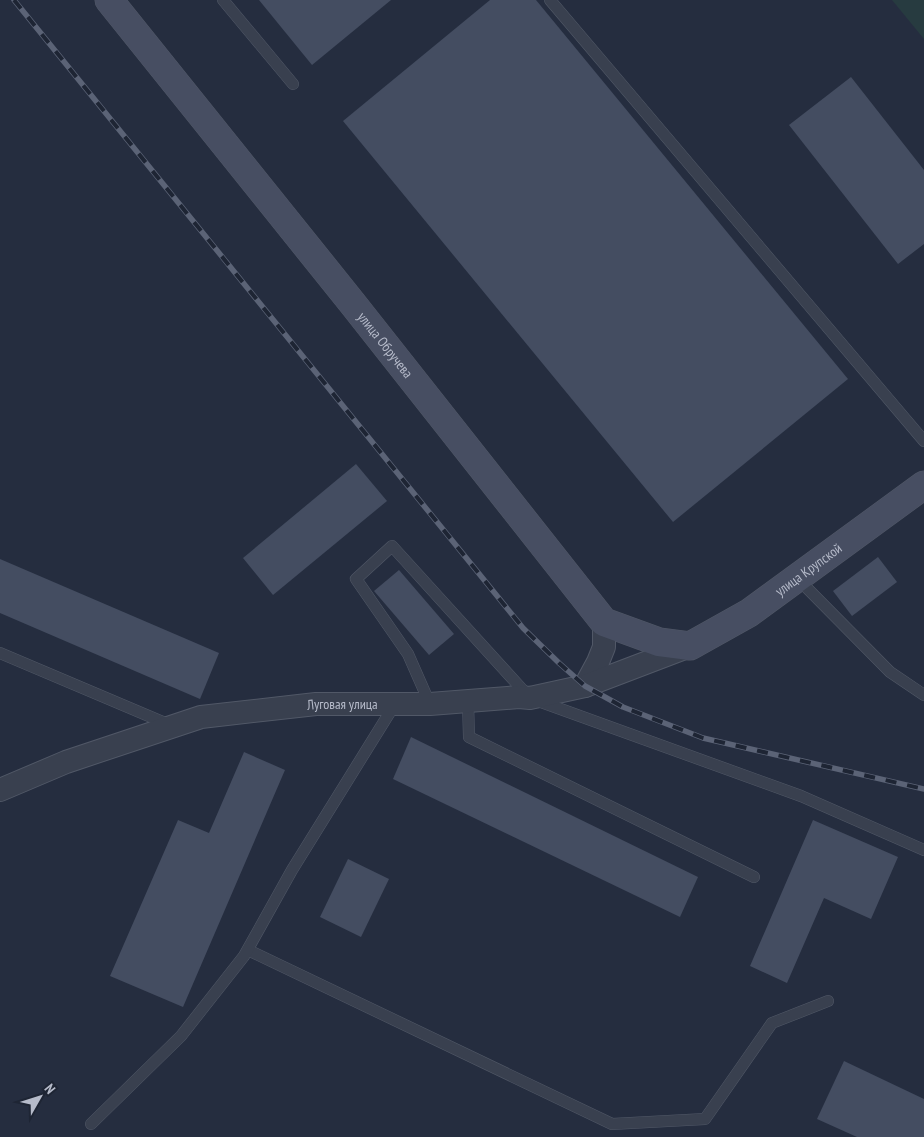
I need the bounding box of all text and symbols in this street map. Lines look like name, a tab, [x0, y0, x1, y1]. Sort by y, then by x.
street label: улица Обручева	[354, 308, 417, 382]
street label: улица Крупской	[772, 539, 845, 600]
street label: Луговая улица	[305, 695, 378, 714]
north arrow	[15, 1072, 65, 1122]
text: N	[41, 1080, 59, 1097]

